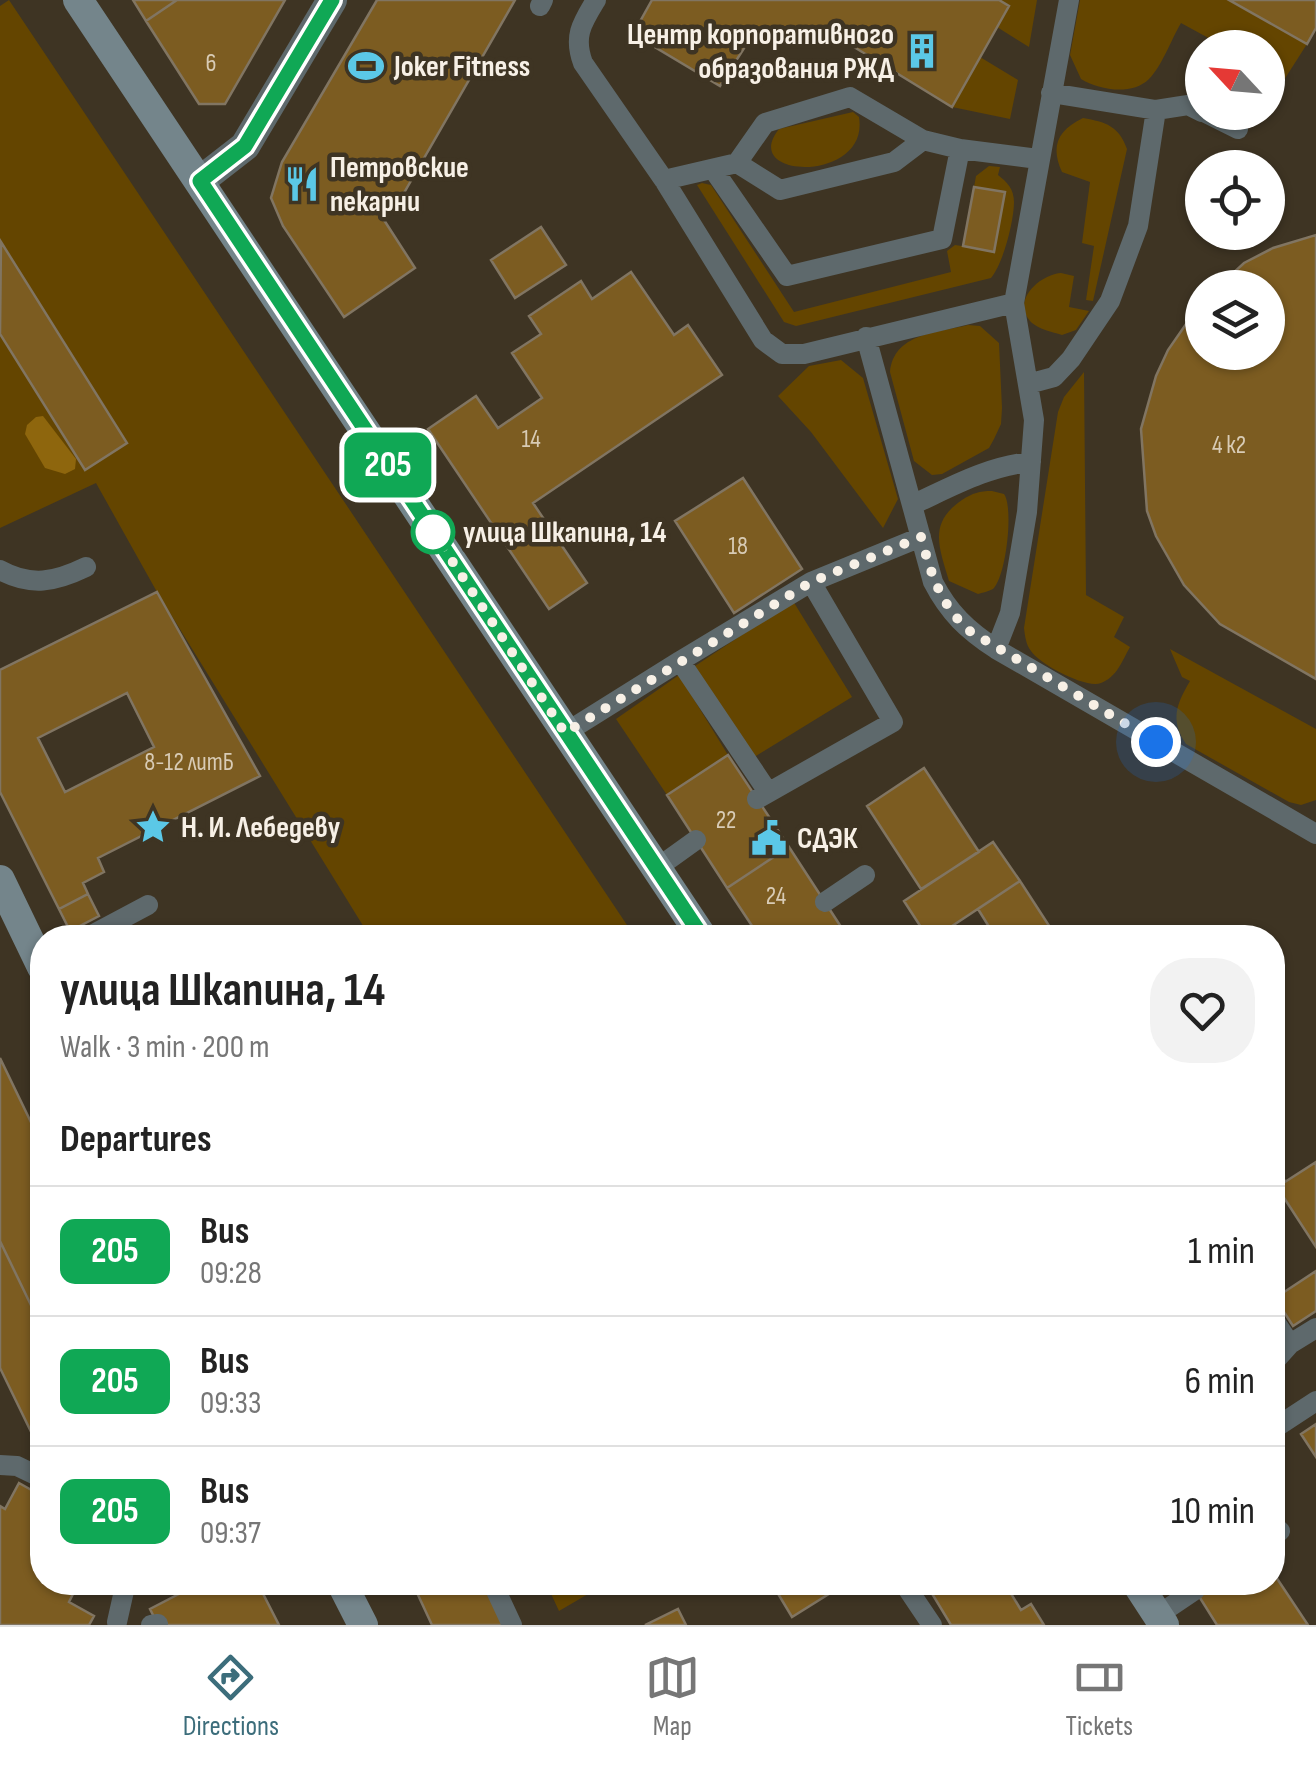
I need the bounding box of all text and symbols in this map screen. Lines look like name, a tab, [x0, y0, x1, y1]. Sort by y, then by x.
place label: Центр корпоративного образования РЖД	[627, 17, 894, 87]
north arrow	[1185, 30, 1285, 130]
map controls	[1185, 30, 1285, 370]
building icon: Центр корпоративного образования РЖД	[903, 32, 941, 70]
sports icon: Joker Fitness	[347, 47, 385, 85]
house number: 6	[206, 48, 216, 79]
place label: Joker Fitness	[393, 49, 530, 85]
place label: Петровские пекарни	[330, 150, 469, 220]
button: locate	[1185, 150, 1285, 250]
restaurant icon: Петровские пекарни	[283, 165, 321, 203]
button: layers	[1185, 270, 1285, 370]
house number: 14	[521, 424, 541, 455]
house number: 4 к2	[1212, 430, 1246, 461]
line badge: 205	[330, 432, 446, 498]
text: 205	[364, 444, 412, 487]
marker: улица Шкапина, 14	[412, 511, 454, 553]
place label: улица Шкапина, 14	[463, 515, 666, 551]
house number: 18	[728, 531, 748, 562]
your location	[1131, 717, 1181, 767]
house number: 8-12 литБ	[144, 747, 234, 778]
house number: 22	[716, 805, 736, 836]
place icon: Н. И. Лебедеву	[134, 808, 172, 846]
place label: Н. И. Лебедеву	[181, 810, 341, 846]
public building icon: СДЭК	[750, 819, 788, 857]
place label: СДЭК	[797, 821, 858, 857]
house number: 24	[766, 881, 786, 912]
button: heart	[1150, 958, 1255, 1063]
text: улица Шкапина, 14	[60, 962, 385, 1019]
text: Walk · 3 min · 200 m	[60, 1028, 270, 1067]
text: Departures	[60, 1117, 212, 1162]
text: Bus	[200, 1209, 249, 1254]
text: 1 min	[1188, 1229, 1255, 1274]
text: 205	[91, 1230, 139, 1273]
text: 09:28	[200, 1254, 262, 1293]
text: Bus	[200, 1339, 249, 1384]
text: 6 min	[1185, 1359, 1255, 1404]
text: 205	[91, 1360, 139, 1403]
text: 09:33	[200, 1384, 261, 1423]
text: Bus	[200, 1469, 249, 1514]
text: 10 min	[1171, 1489, 1255, 1534]
text: 205	[91, 1490, 139, 1533]
text: 09:37	[200, 1514, 261, 1553]
tab: Directions	[183, 1650, 279, 1743]
tab: Map	[645, 1650, 700, 1743]
tab: Tickets	[1066, 1650, 1133, 1743]

